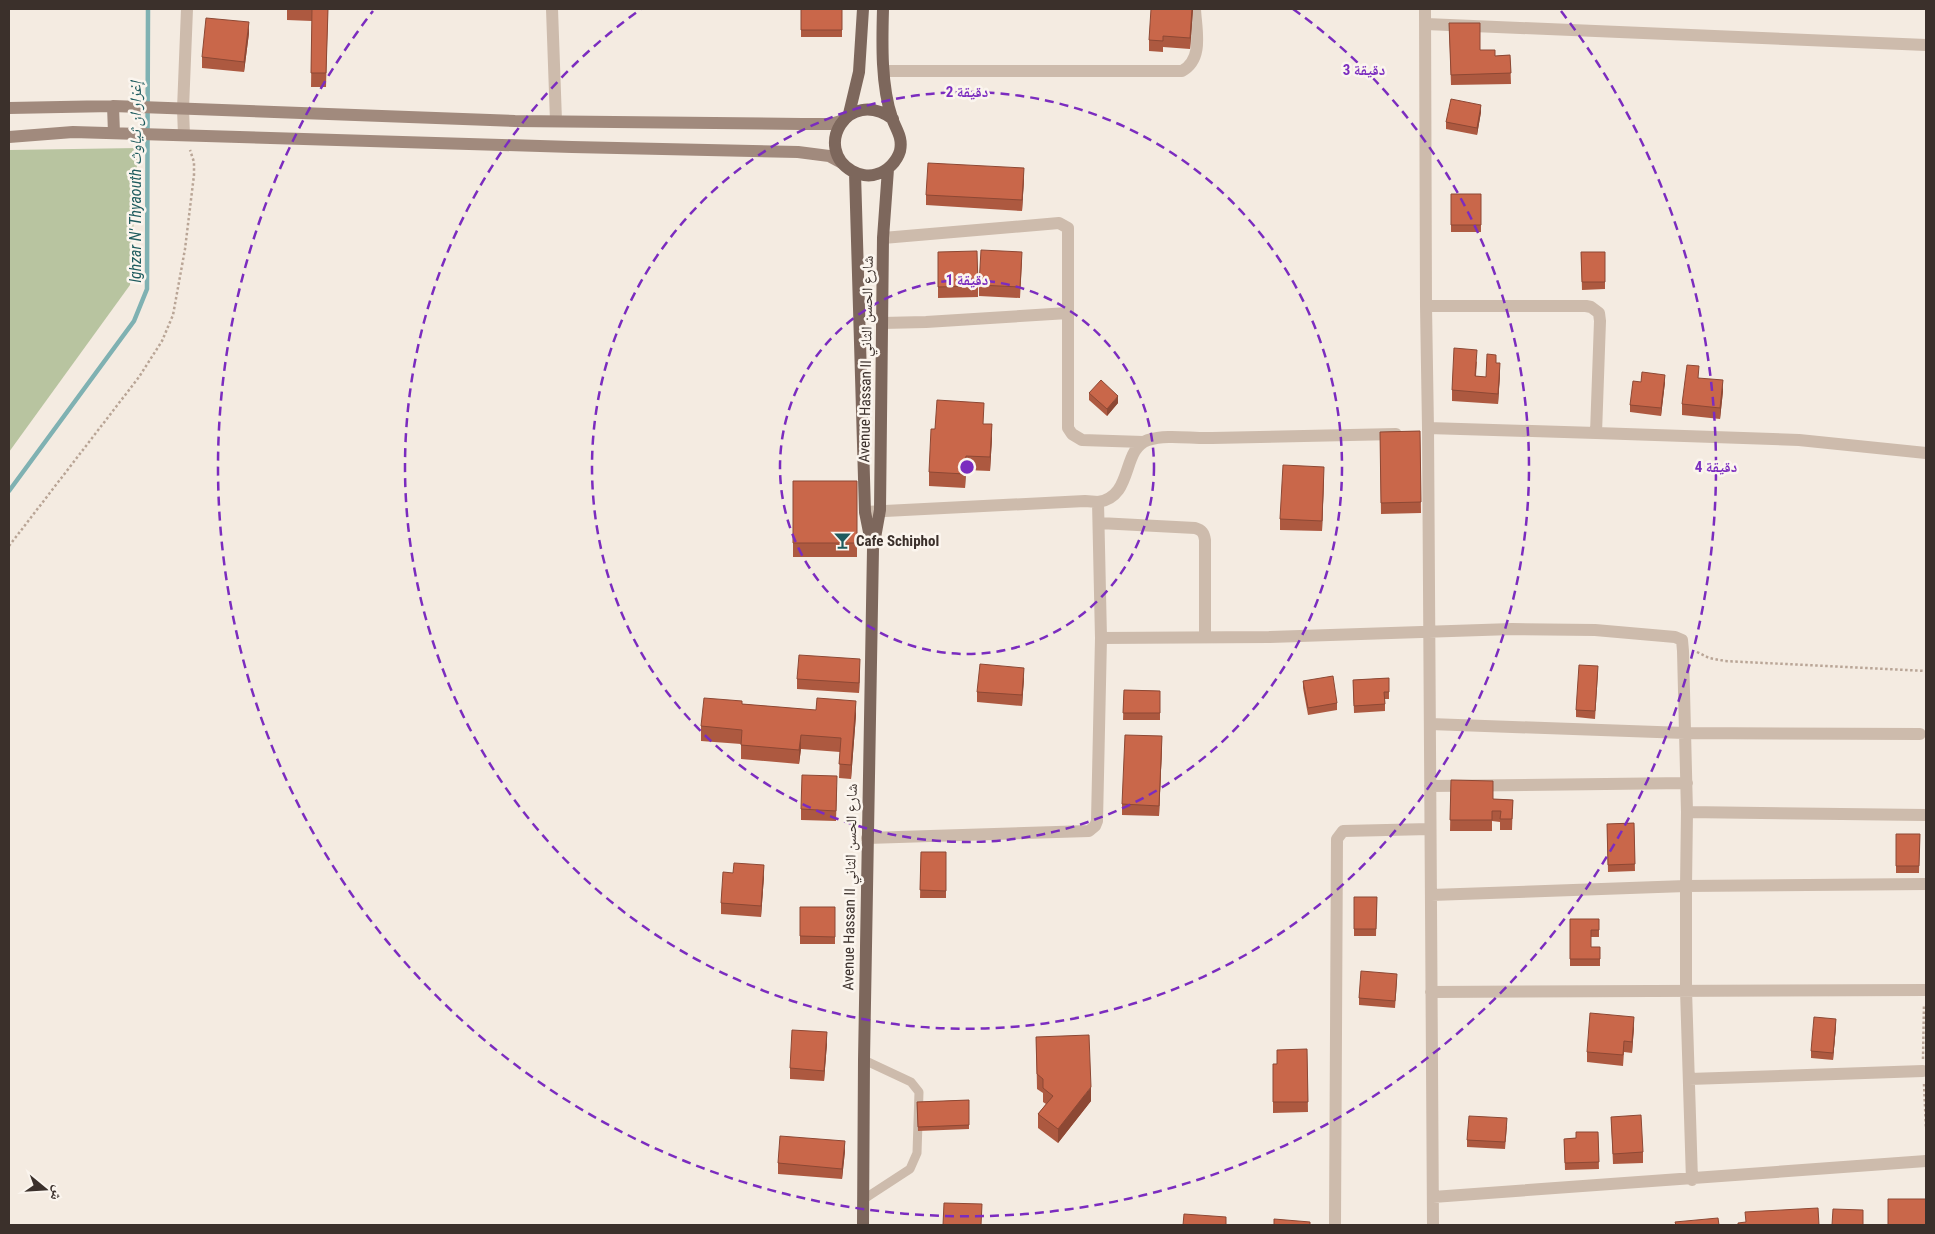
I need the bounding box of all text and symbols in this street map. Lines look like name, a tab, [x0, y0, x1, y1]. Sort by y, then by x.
text: 3 دقيقة	[1343, 61, 1385, 79]
water label: Ighzar N' Thyaouth إغزار ان ثياوث	[126, 79, 146, 283]
text: 2 دقيقة	[946, 83, 988, 101]
street label: Avenue Hassan II شارع الحسن الثاني	[855, 255, 880, 463]
text: 1 دقيقة	[946, 271, 988, 289]
centre of rings	[958, 458, 976, 476]
text: 4 دقيقة	[1695, 458, 1737, 476]
bar icon: Cafe Schiphol	[832, 531, 852, 551]
place label: Cafe Schiphol	[856, 532, 939, 550]
street label: Avenue Hassan II شارع الحسن الثاني	[839, 783, 864, 991]
north arrow	[20, 1164, 70, 1214]
text: ش	[46, 1183, 67, 1203]

